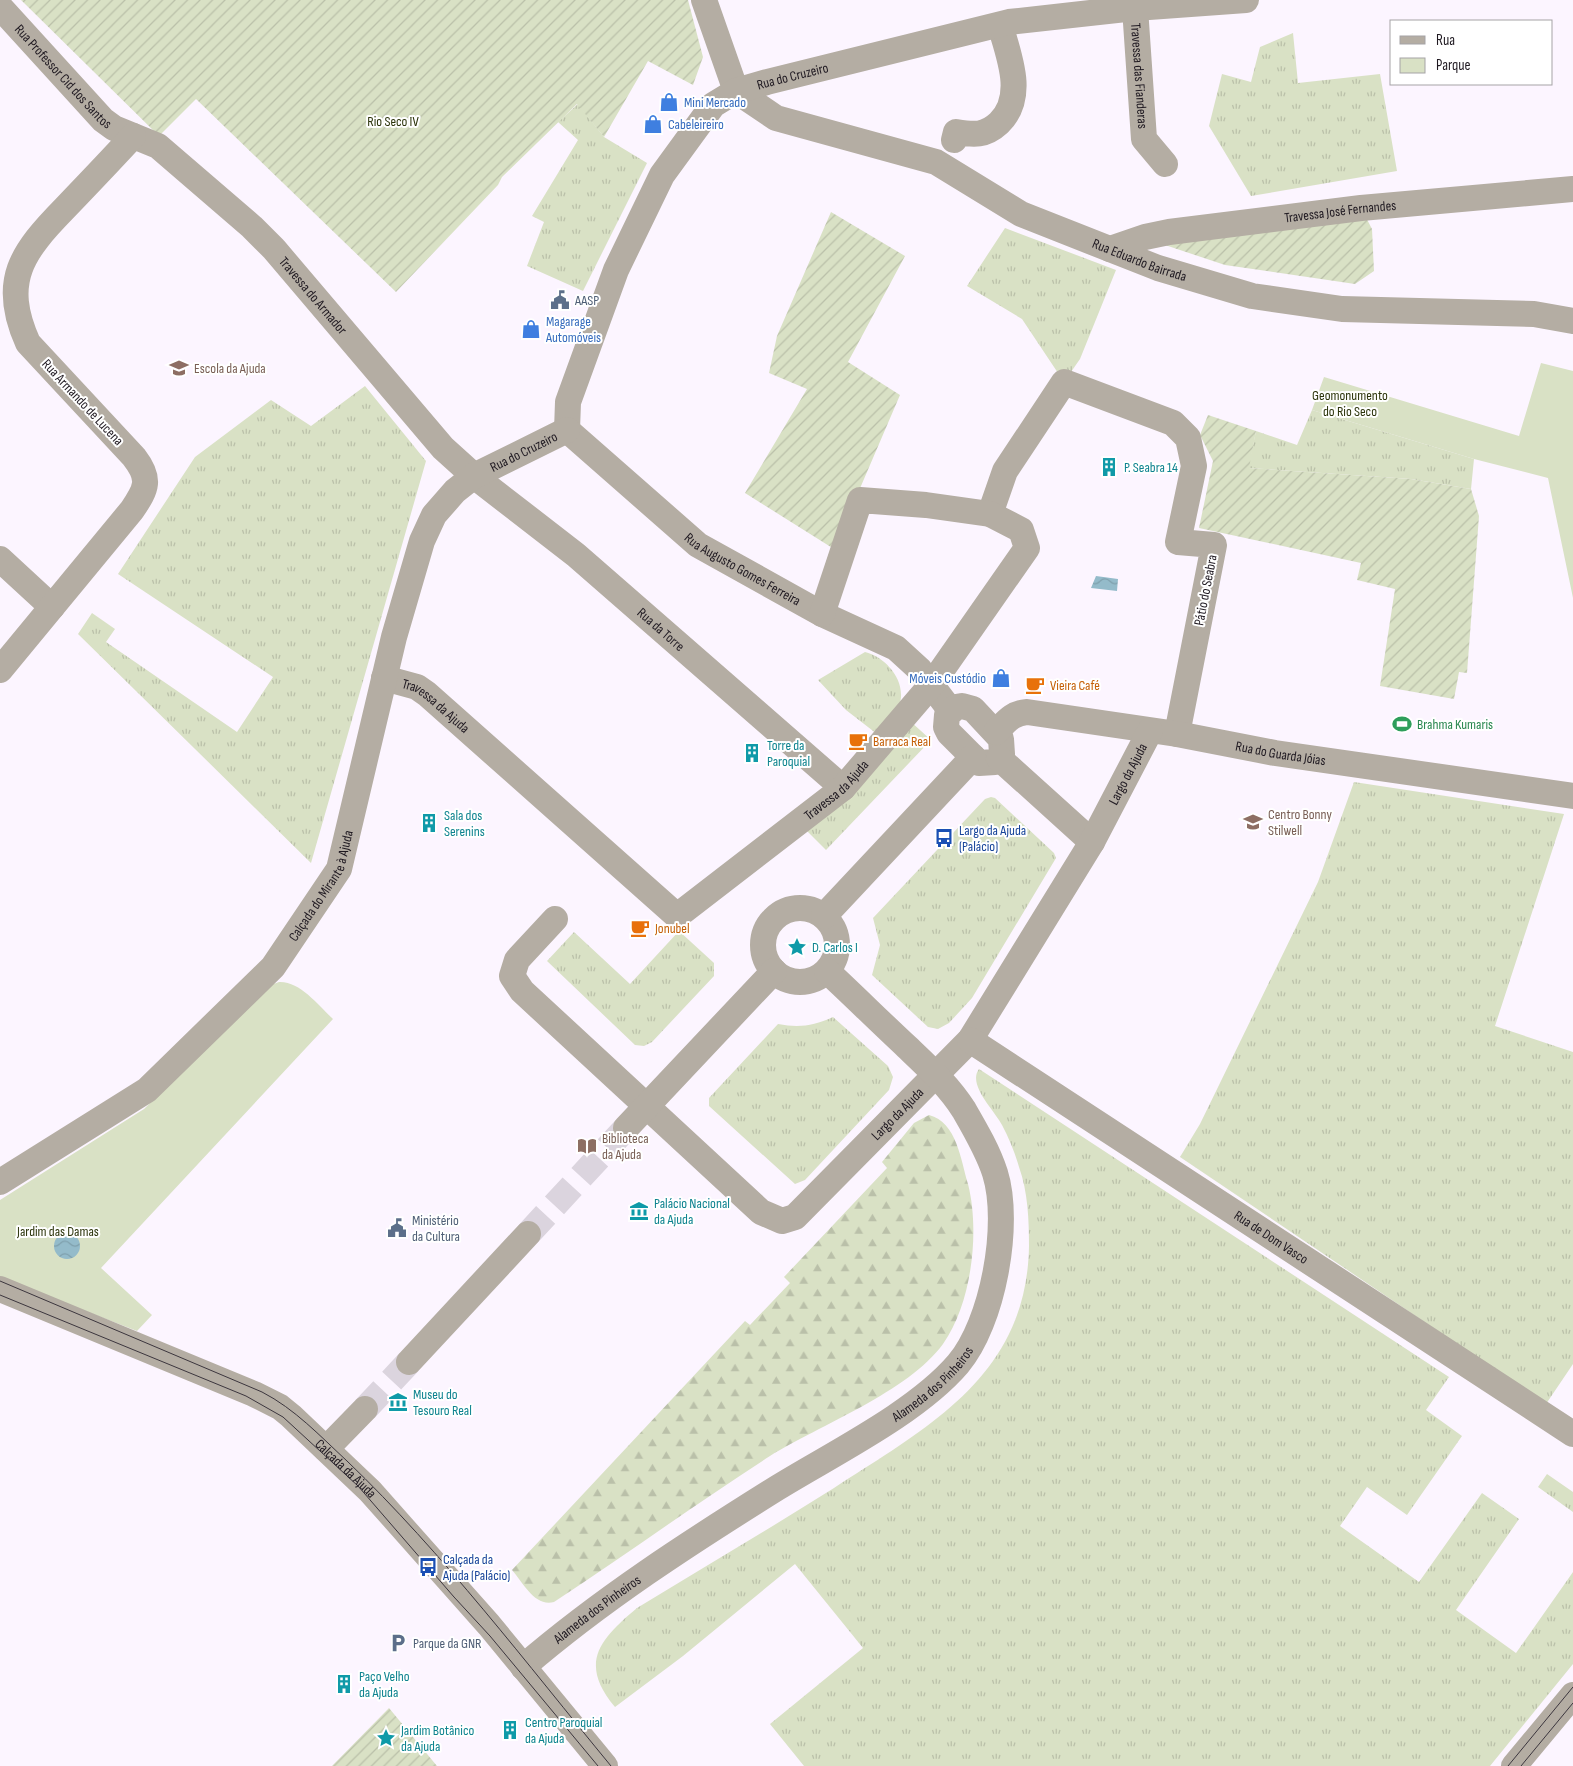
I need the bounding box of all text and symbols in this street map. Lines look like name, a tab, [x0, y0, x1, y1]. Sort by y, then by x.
legend	[1390, 20, 1553, 85]
street label: Rua Professor Cid dos Santos	[11, 21, 115, 133]
street label: Travessa das Fianderas	[1127, 22, 1151, 129]
text: Rua	[1436, 31, 1455, 50]
text: Parque	[1436, 56, 1471, 75]
street label: Rua do Cruzeiro	[755, 59, 830, 94]
shop icon: Mini Mercado	[658, 91, 680, 113]
place label: Mini Mercado	[684, 94, 746, 111]
park label: Rio Seco IV	[367, 113, 419, 130]
shop icon: Cabeleireiro	[642, 113, 664, 135]
place label: Cabeleireiro	[668, 116, 724, 133]
street label: Travessa José Fernandes	[1283, 197, 1397, 227]
street label: Rua Eduardo Bairrada	[1090, 235, 1189, 285]
street label: Travessa do Armador	[275, 253, 351, 338]
public building icon: AASP	[549, 289, 571, 311]
place label: AASP	[574, 292, 599, 309]
place label: Magarage Automóveis	[545, 313, 601, 346]
shop icon: Magarage Automóveis	[520, 318, 542, 340]
street label: Rua Armando de Lucena	[38, 356, 127, 449]
school or university icon: Escola da Ajuda	[168, 357, 190, 379]
place label: Escola da Ajuda	[194, 360, 266, 377]
park label: Geomonumento do Rio Seco	[1312, 387, 1388, 420]
street label: Rua do Cruzeiro	[487, 428, 560, 476]
building icon: P. Seabra 14	[1098, 456, 1120, 478]
place label: P. Seabra 14	[1124, 459, 1178, 476]
street label: Rua Augusto Gomes Ferreira	[681, 529, 804, 609]
street label: Pátio do Seabra	[1190, 553, 1221, 627]
street label: Rua da Torre	[633, 604, 688, 655]
shop icon: Móveis Custódio	[990, 667, 1012, 689]
place label: Móveis Custódio	[909, 670, 986, 687]
cafe icon: Vieira Café	[1024, 674, 1046, 696]
street label: Travessa da Ajuda	[400, 675, 473, 737]
place label: Vieira Café	[1050, 677, 1100, 694]
sports icon: Brahma Kumaris	[1391, 713, 1413, 735]
place label: Brahma Kumaris	[1417, 716, 1493, 733]
cafe icon: Barraca Real	[847, 730, 869, 752]
place label: Barraca Real	[873, 733, 931, 750]
place label: Torre da Paroquial	[767, 737, 810, 770]
street label: Rua do Guarda Jóias	[1234, 738, 1327, 769]
street label: Largo da Ajuda	[1105, 740, 1151, 808]
building icon: Torre da Paroquial	[741, 742, 763, 764]
street label: Travessa da Ajuda	[801, 757, 872, 824]
place label: Centro Bonny Stilwell	[1268, 806, 1332, 839]
place label: Sala dos Serenins	[444, 807, 485, 840]
school or university icon: Centro Bonny Stilwell	[1242, 811, 1264, 833]
building icon: Sala dos Serenins	[418, 812, 440, 834]
place label: Largo da Ajuda (Palácio)	[959, 822, 1026, 855]
bus stop icon: Largo da Ajuda (Palácio)	[933, 827, 955, 849]
street label: Calçada do Mirante à Ajuda	[285, 829, 357, 944]
cafe icon: Jonubel	[629, 917, 651, 939]
place label: Jonubel	[654, 920, 690, 937]
place icon: D. Carlos I	[786, 936, 808, 958]
place label: D. Carlos I	[812, 939, 858, 956]
street label: Largo da Ajuda	[868, 1084, 927, 1144]
place label: Biblioteca da Ajuda	[602, 1130, 649, 1163]
library icon: Biblioteca da Ajuda	[576, 1135, 598, 1157]
place label: Palácio Nacional da Ajuda	[654, 1195, 730, 1228]
museum icon: Palácio Nacional da Ajuda	[628, 1200, 650, 1222]
street label: Rua de Dom Vasco	[1231, 1207, 1312, 1268]
place label: Ministério da Cultura	[412, 1212, 460, 1245]
public building icon: Ministério da Cultura	[386, 1217, 408, 1239]
park label: Jardim das Damas	[16, 1223, 99, 1240]
street label: Alameda dos Pinheiros	[888, 1344, 977, 1426]
place label: Museu do Tesouro Real	[413, 1386, 472, 1419]
museum icon: Museu do Tesouro Real	[387, 1391, 409, 1413]
street label: Calçada da Ajuda	[311, 1436, 380, 1502]
place label: Calçada da Ajuda (Palácio)	[442, 1551, 510, 1584]
bus stop icon: Calçada da Ajuda (Palácio)	[417, 1556, 439, 1578]
street label: Alameda dos Pinheiros	[549, 1571, 644, 1648]
parking icon: Parque da GNR	[387, 1632, 409, 1654]
place label: Parque da GNR	[413, 1635, 482, 1652]
place label: Paço Velho da Ajuda	[359, 1668, 410, 1701]
building icon: Paço Velho da Ajuda	[333, 1673, 355, 1695]
place label: Centro Paroquial da Ajuda	[525, 1714, 602, 1747]
building icon: Centro Paroquial da Ajuda	[499, 1719, 521, 1741]
place label: Jardim Botânico da Ajuda	[400, 1722, 474, 1755]
place icon: Jardim Botânico da Ajuda	[375, 1727, 397, 1749]

